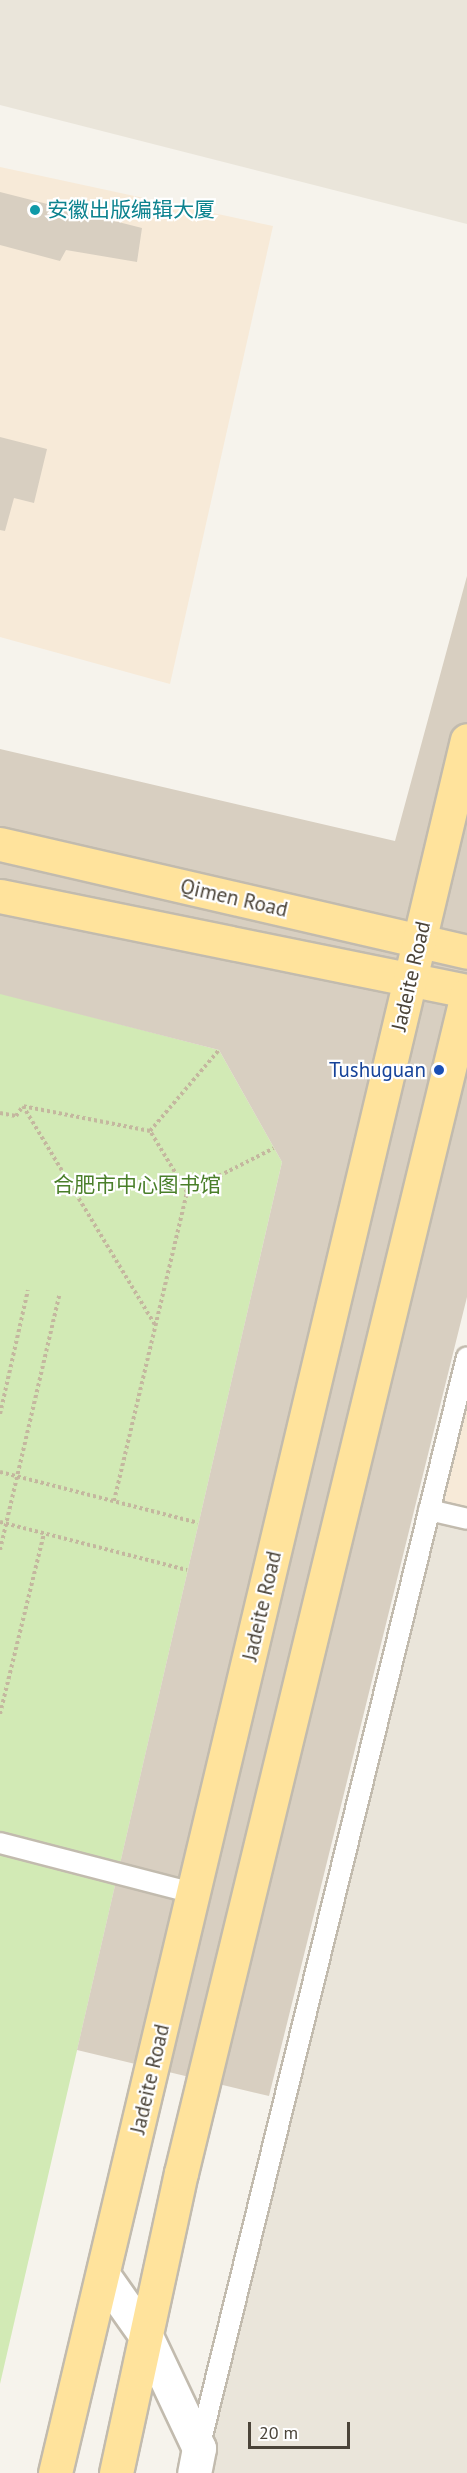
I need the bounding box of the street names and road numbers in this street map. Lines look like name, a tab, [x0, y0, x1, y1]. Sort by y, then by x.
street label: Qimen Road	[178, 873, 290, 923]
street label: Jadeite Road	[386, 919, 436, 1033]
street label: Jadeite Road	[237, 1549, 287, 1663]
street label: Jadeite Road	[125, 2022, 175, 2136]

